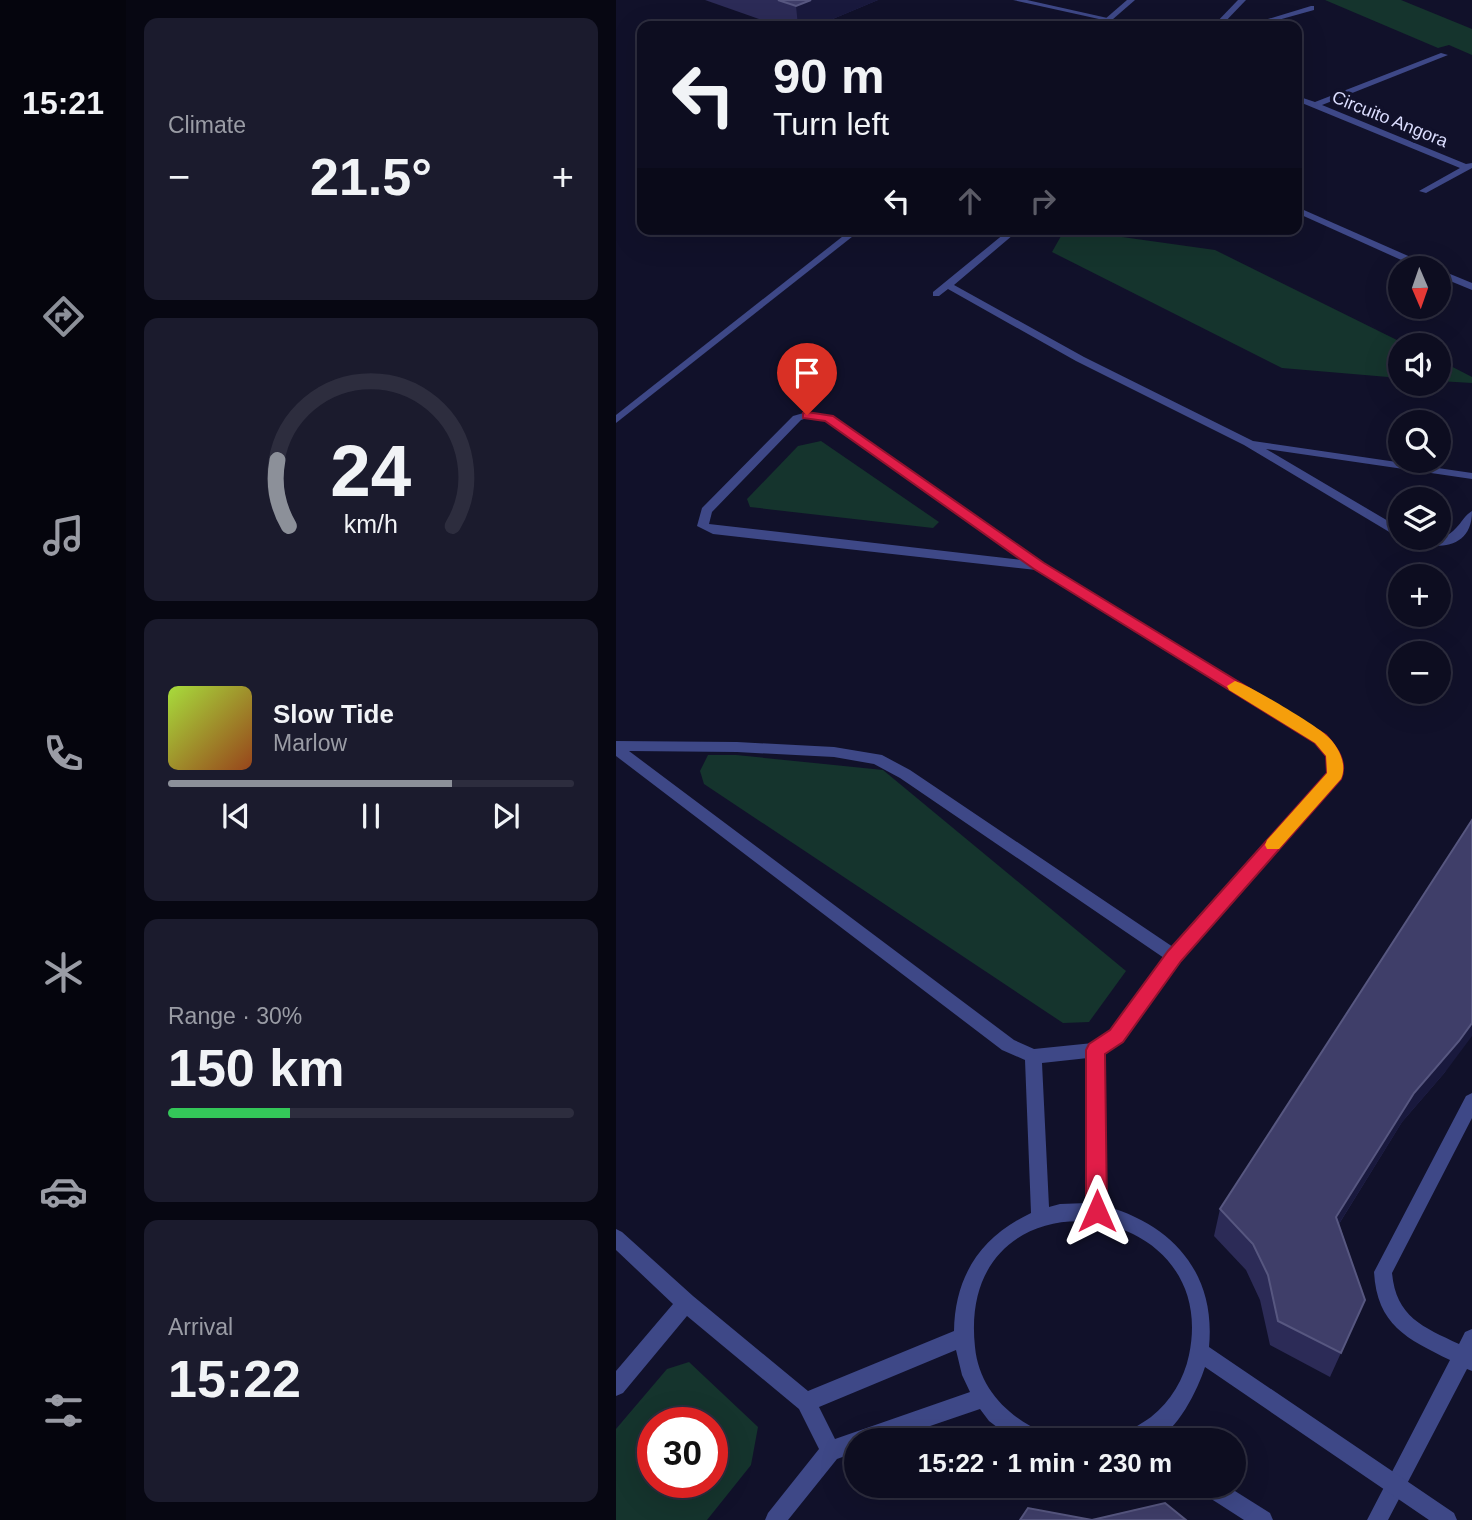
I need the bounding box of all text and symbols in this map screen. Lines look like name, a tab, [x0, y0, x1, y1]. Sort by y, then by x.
icon: left	[658, 49, 749, 140]
text: 90 m	[773, 49, 885, 103]
text: 15:21	[22, 85, 104, 121]
street label: Circuito Angora	[1329, 87, 1452, 152]
text: Turn left	[773, 106, 889, 142]
text: Climate	[168, 112, 246, 138]
text: 21.5°	[310, 148, 432, 206]
text: −	[168, 156, 190, 198]
text: +	[552, 156, 574, 198]
icon: left	[878, 182, 916, 220]
icon: ahead	[951, 182, 989, 220]
icon: right	[1024, 182, 1062, 220]
north arrow	[1388, 256, 1451, 318]
map controls	[1388, 256, 1451, 704]
icon: directions	[39, 292, 88, 341]
button: sound	[1388, 333, 1451, 396]
pin	[777, 343, 837, 415]
icon: arrive	[788, 354, 826, 392]
button: search	[1388, 410, 1451, 473]
text: 24	[331, 430, 412, 511]
button: layers	[1388, 487, 1451, 550]
text: km/h	[344, 509, 398, 537]
icon: music	[39, 511, 88, 560]
button: +	[1388, 564, 1451, 627]
button: −	[1388, 641, 1451, 704]
text: Slow Tide	[273, 699, 394, 729]
icon: phone	[39, 729, 88, 778]
text: Marlow	[273, 730, 347, 756]
icon: previous	[217, 797, 255, 835]
icon: pause	[352, 797, 390, 835]
icon: next	[487, 797, 525, 835]
icon: climate	[39, 948, 88, 997]
text: Range · 30%	[168, 1003, 302, 1029]
text: 150 km	[168, 1039, 344, 1097]
icon: car	[39, 1167, 88, 1216]
position arrow	[1060, 1174, 1134, 1248]
text: Arrival	[168, 1314, 233, 1340]
text: 15:22	[168, 1350, 301, 1408]
icon: filters	[39, 1386, 88, 1435]
speed limit sign: 30	[637, 1407, 728, 1498]
text: 15:22 · 1 min · 230 m	[918, 1448, 1172, 1478]

